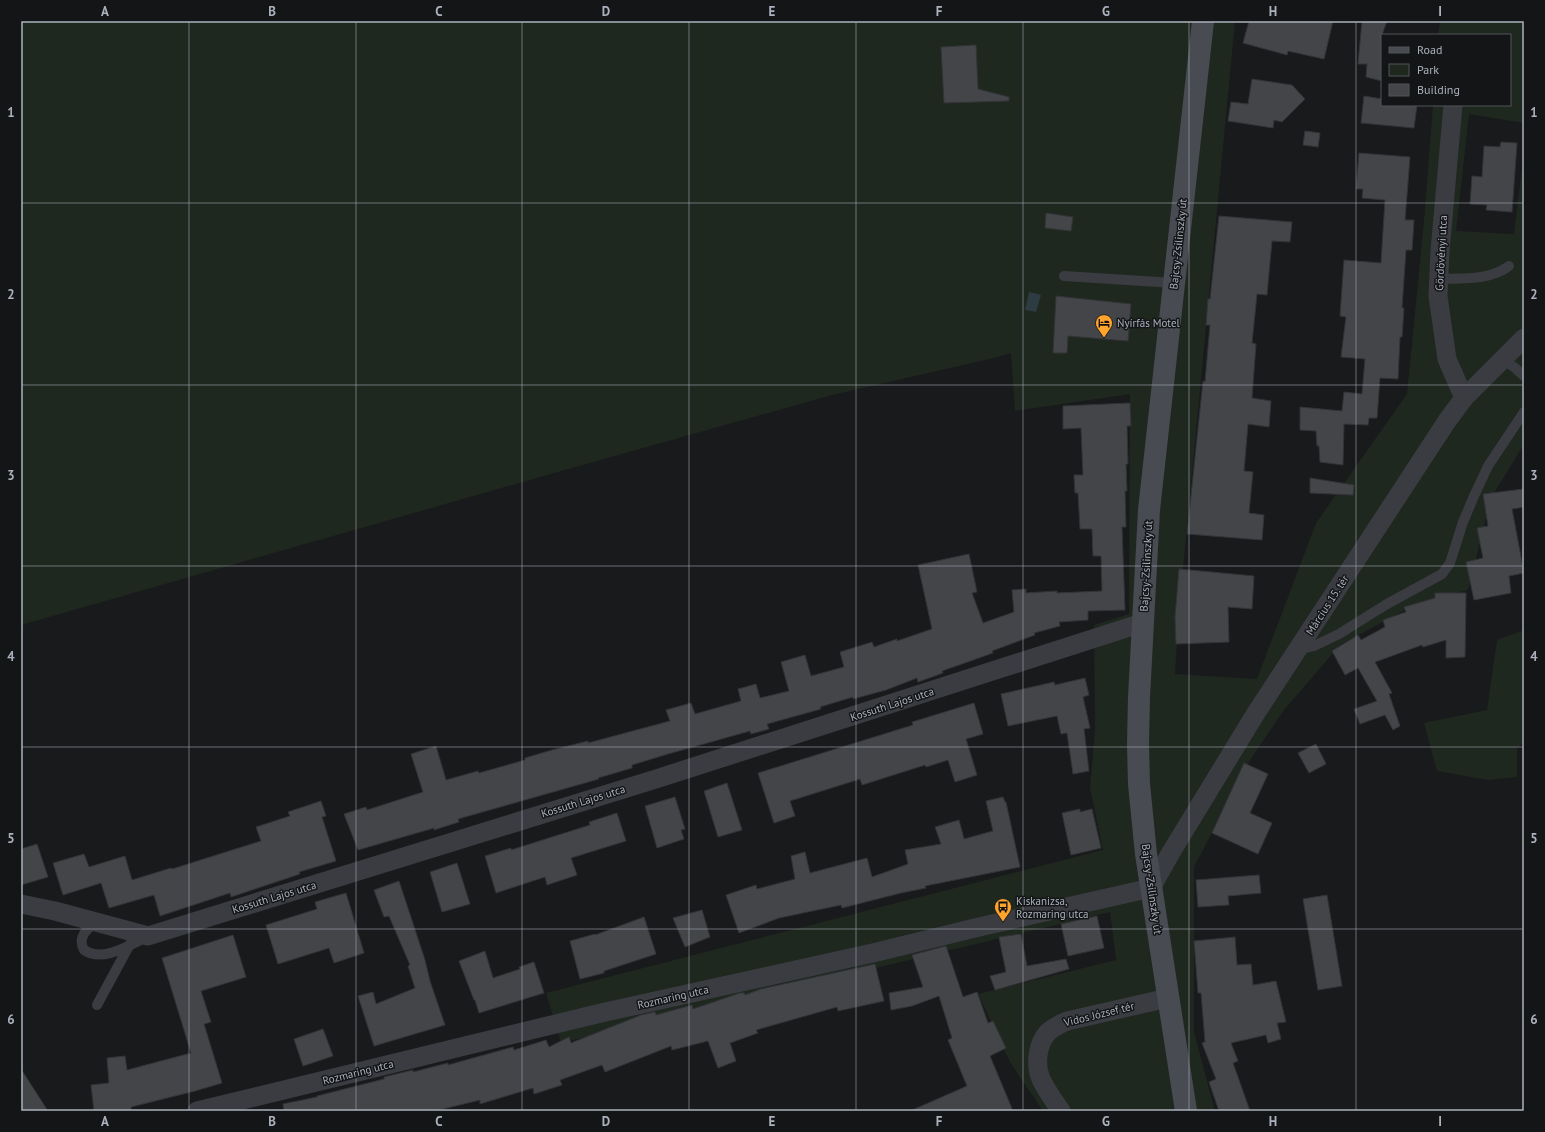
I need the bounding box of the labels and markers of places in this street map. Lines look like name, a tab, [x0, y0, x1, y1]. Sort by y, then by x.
hotel icon: Nyírfás Motel	[1094, 313, 1114, 338]
place label: Nyírfás Motel	[1117, 316, 1181, 330]
place label: Kiskanizsa, Rozmaring utca	[1016, 894, 1089, 921]
bus stop icon: Kiskanizsa, Rozmaring utca	[993, 897, 1013, 922]

